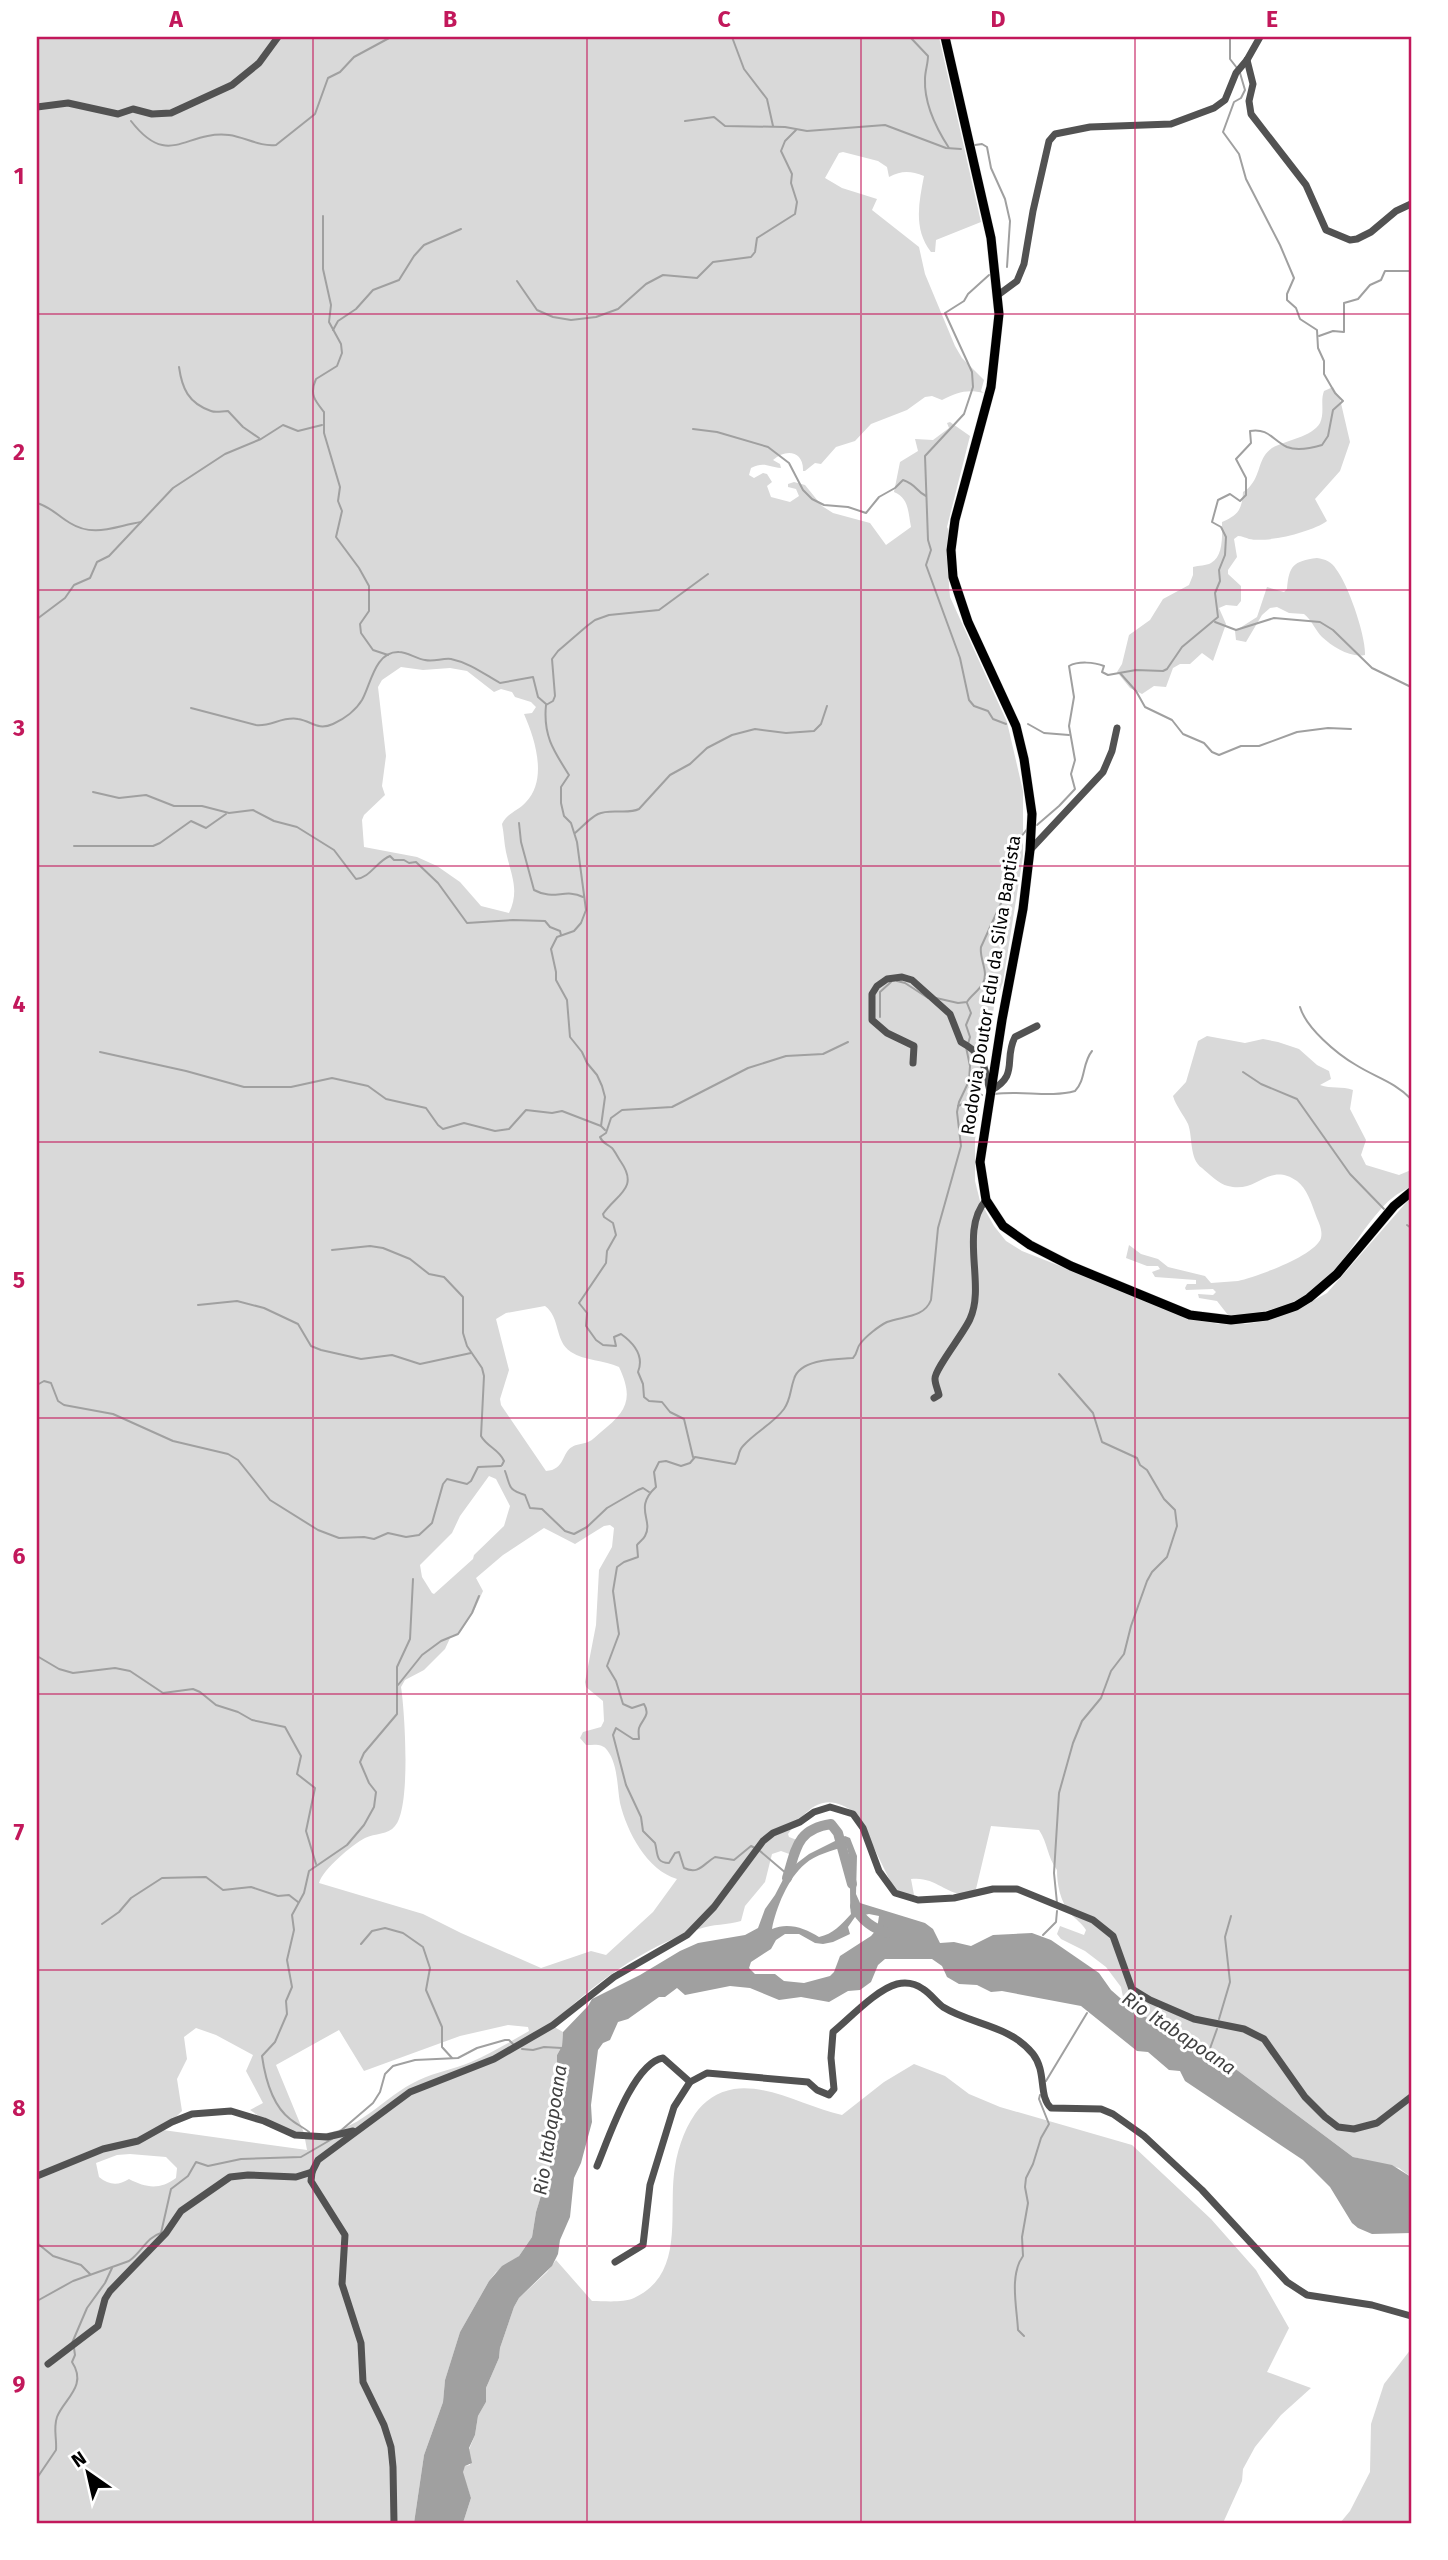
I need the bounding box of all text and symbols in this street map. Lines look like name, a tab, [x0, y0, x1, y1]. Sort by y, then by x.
text: A	[168, 5, 183, 33]
text: B	[443, 5, 457, 33]
text: C	[717, 5, 731, 33]
text: D	[991, 5, 1006, 33]
text: E	[1266, 5, 1278, 33]
text: 1	[14, 162, 24, 190]
text: 2	[13, 438, 25, 466]
text: 3	[12, 714, 25, 742]
street label: Rodovia Doutor Edu da Silva Baptista	[956, 834, 1026, 1136]
text: 4	[13, 990, 26, 1018]
text: 5	[13, 1266, 25, 1294]
text: 6	[13, 1542, 26, 1570]
text: 7	[14, 1818, 25, 1846]
water label: Rio Itabapoana	[1118, 1987, 1240, 2079]
water label: Rio Itabapoana	[528, 2063, 572, 2197]
text: 8	[12, 2094, 26, 2122]
text: 9	[13, 2370, 26, 2398]
north arrow	[52, 2438, 122, 2508]
text: N	[67, 2446, 90, 2472]

